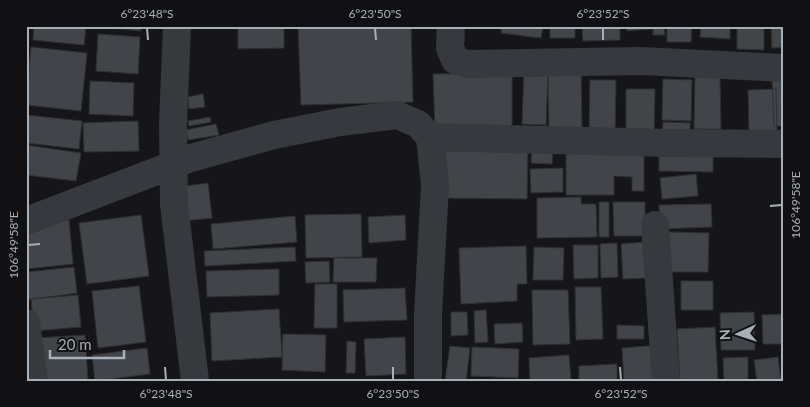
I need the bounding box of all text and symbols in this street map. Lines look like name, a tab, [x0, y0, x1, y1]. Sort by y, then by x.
text: 6°23'48"S	[120, 6, 174, 21]
text: 6°23'50"S	[348, 6, 402, 21]
text: 6°23'52"S	[576, 6, 630, 21]
text: 106°49'58"E	[788, 171, 803, 239]
text: 106°49'58"E	[6, 211, 21, 279]
north arrow	[712, 310, 762, 360]
scale bar	[50, 327, 124, 359]
text: N	[716, 329, 733, 341]
text: 20 m	[58, 335, 92, 353]
text: 6°23'48"S	[139, 386, 193, 401]
text: 6°23'50"S	[366, 386, 420, 401]
text: 6°23'52"S	[594, 386, 648, 401]

